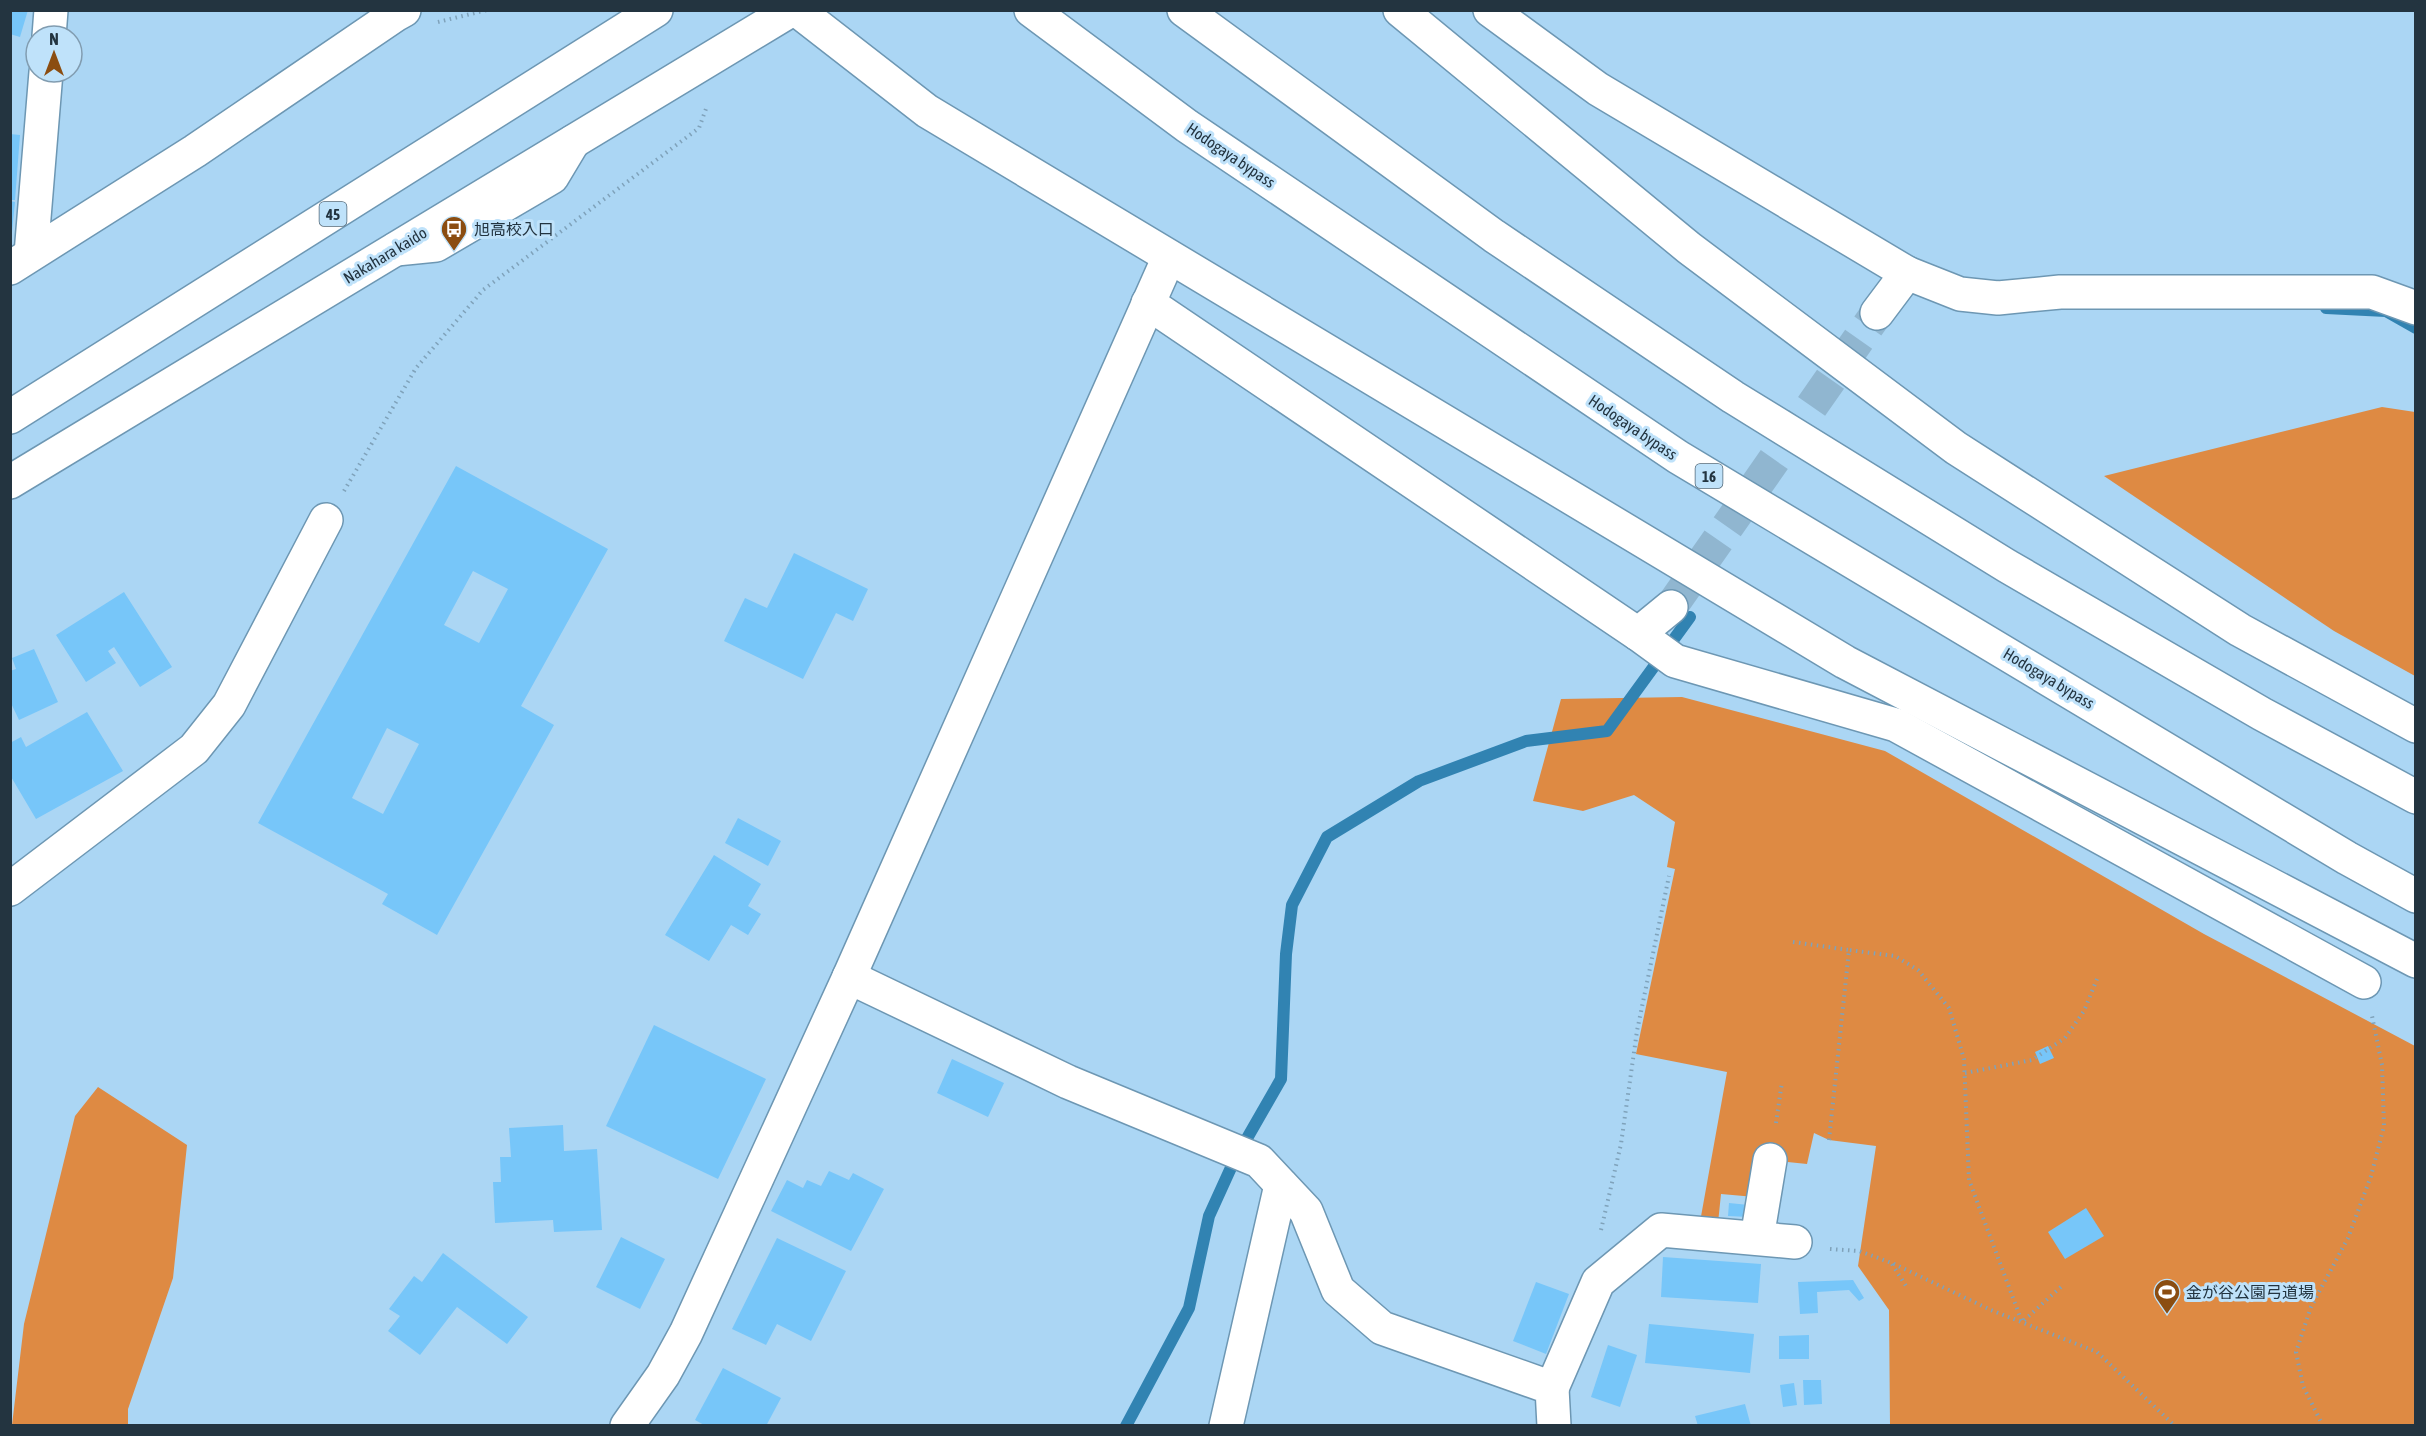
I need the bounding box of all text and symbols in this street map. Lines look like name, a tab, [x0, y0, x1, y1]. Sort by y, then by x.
north arrow	[24, 24, 84, 84]
text: N	[49, 30, 59, 48]
street label: Hodogaya bypass	[1183, 119, 1279, 192]
road number: 45	[320, 202, 346, 226]
bus stop icon: 旭高校入口	[439, 214, 469, 252]
place label: 旭高校入口	[474, 220, 554, 238]
street label: Nakahara kaido	[340, 223, 430, 287]
street label: Hodogaya bypass	[1585, 391, 1681, 464]
road number: 16	[1696, 464, 1722, 488]
street label: Hodogaya bypass	[2000, 644, 2098, 713]
sports icon: 金が谷公園弓道場	[2152, 1277, 2182, 1315]
place label: 金が谷公園弓道場	[2186, 1283, 2314, 1301]

